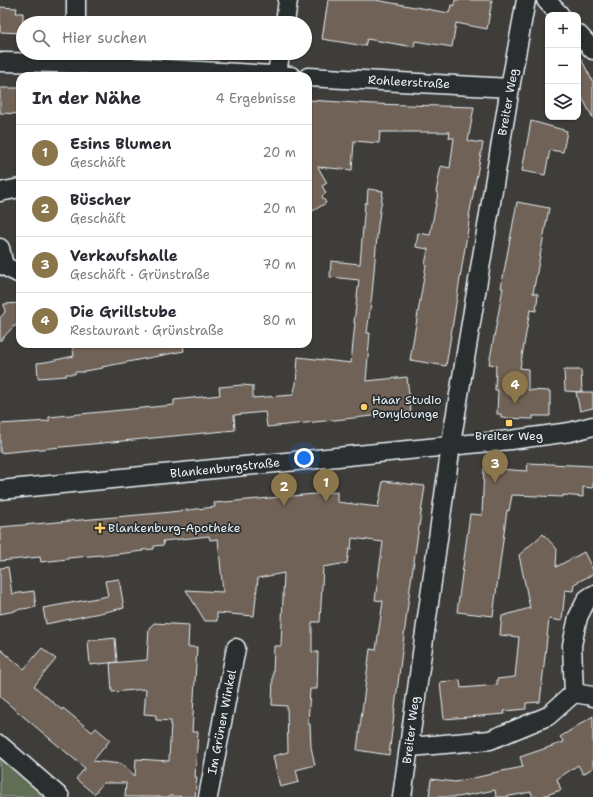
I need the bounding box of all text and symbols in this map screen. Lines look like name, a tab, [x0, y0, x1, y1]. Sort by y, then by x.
map controls	[545, 12, 581, 120]
button: +	[545, 12, 581, 48]
search box	[16, 16, 312, 60]
icon: search	[30, 27, 52, 49]
text: Hier suchen	[62, 28, 147, 48]
button: −	[545, 48, 581, 84]
street label: Breiter Weg	[494, 67, 522, 137]
street label: Rohleerstraße	[368, 72, 451, 92]
button: layers	[545, 84, 581, 120]
text: In der Nähe	[32, 87, 141, 109]
text: 4 Ergebnisse	[216, 90, 296, 107]
text: Esins Blumen	[70, 134, 171, 154]
text: 1	[42, 144, 48, 161]
text: 20 m	[263, 144, 296, 161]
text: Geschäft	[70, 154, 126, 171]
text: Büscher	[70, 190, 131, 210]
text: 2	[40, 200, 50, 217]
text: 20 m	[263, 200, 296, 217]
text: Geschäft	[70, 210, 126, 227]
text: Verkaufshalle	[70, 246, 178, 266]
text: 3	[40, 256, 50, 273]
text: 70 m	[262, 256, 296, 273]
text: Geschäft · Grünstraße	[70, 266, 210, 283]
text: Die Grillstube	[70, 302, 177, 322]
text: 4	[40, 312, 50, 329]
text: 80 m	[262, 312, 296, 329]
text: Restaurant · Grünstraße	[70, 322, 224, 339]
pin: 4	[502, 371, 528, 404]
place label: Haar Studio Ponylounge	[372, 392, 442, 422]
marker: Haar Studio Ponylounge	[359, 402, 369, 412]
marker: Breiter Weg	[504, 418, 514, 428]
place label: Breiter Weg	[475, 428, 543, 444]
your location	[294, 448, 314, 468]
pin: 3	[482, 450, 508, 483]
street label: Blankenburgstraße	[169, 454, 281, 482]
pin: 1	[313, 469, 339, 502]
pin: 2	[271, 473, 297, 506]
place label: Blankenburg-Apotheke	[108, 520, 241, 536]
marker: Blankenburg-Apotheke	[95, 523, 105, 533]
street label: Im Grünen Winkel	[204, 668, 240, 776]
street label: Breiter Weg	[399, 695, 423, 765]

